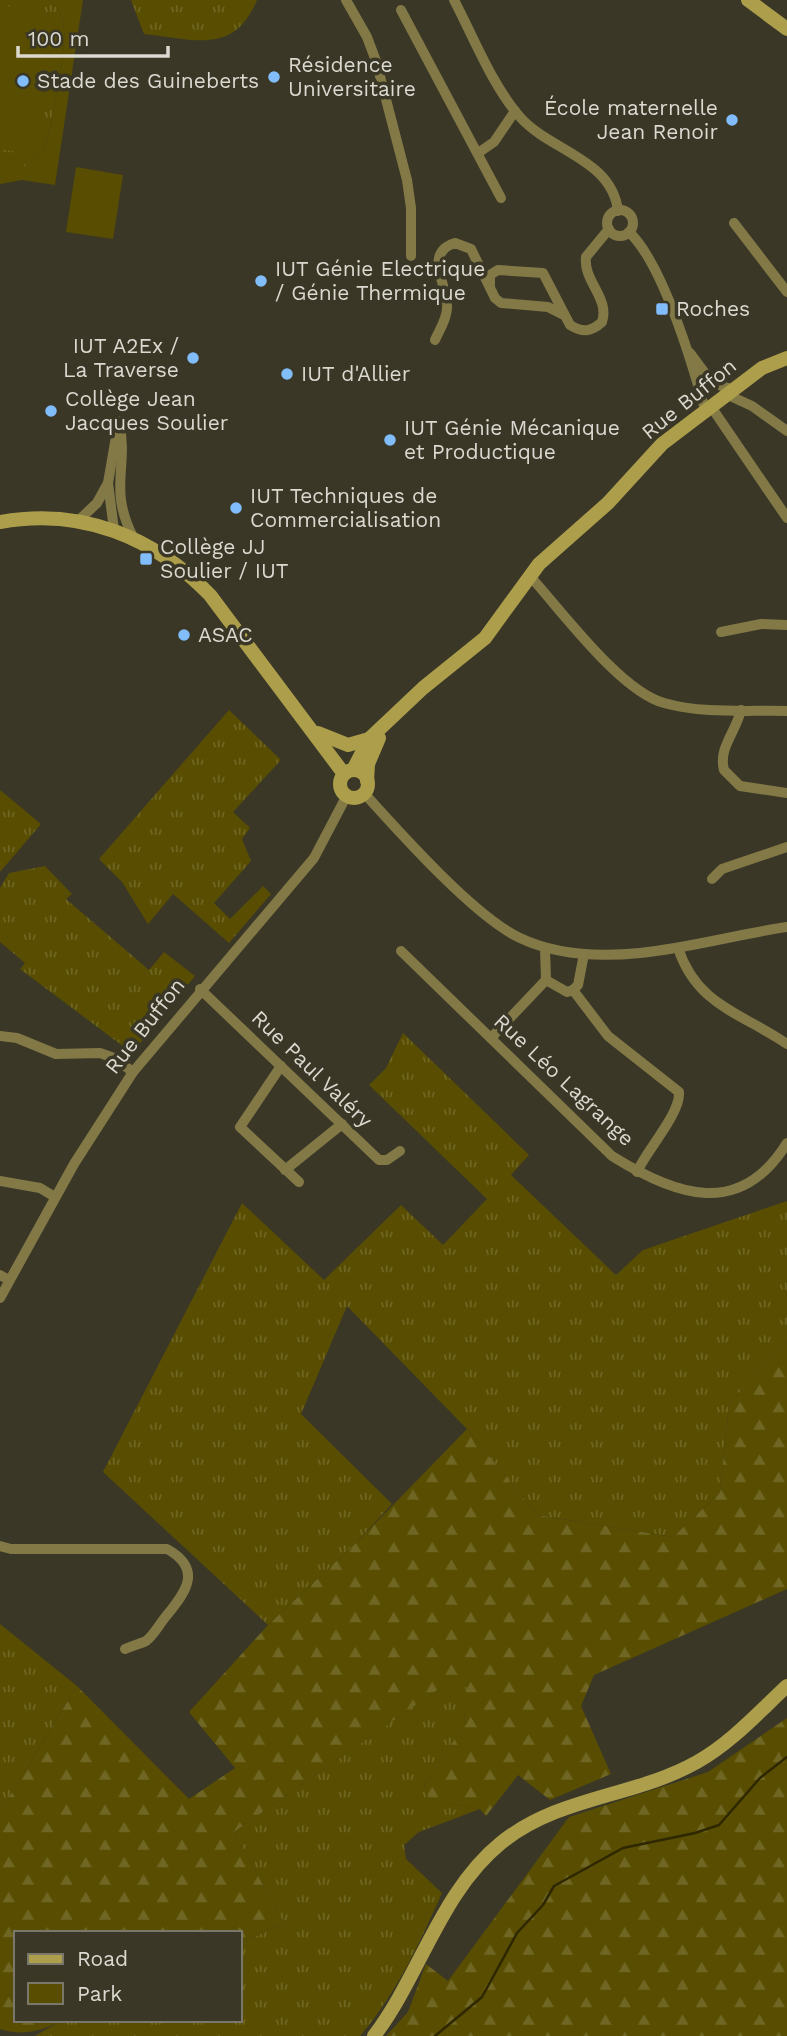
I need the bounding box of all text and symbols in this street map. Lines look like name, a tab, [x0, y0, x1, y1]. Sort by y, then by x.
scale bar	[18, 14, 168, 58]
text: 100 m	[28, 26, 90, 51]
place label: Résidence Universitaire	[288, 52, 416, 101]
place label: Stade des Guineberts	[37, 68, 259, 93]
marker: Résidence Universitaire	[266, 69, 282, 85]
marker: Stade des Guineberts	[15, 73, 31, 89]
place label: École maternelle Jean Renoir	[544, 95, 718, 144]
marker: École maternelle Jean Renoir	[724, 112, 740, 128]
place label: IUT Génie Electrique / Génie Thermique	[275, 256, 485, 305]
marker: IUT Génie Electrique / Génie Thermique	[253, 273, 269, 289]
place label: Roches	[676, 296, 750, 321]
marker: Roches	[654, 301, 670, 317]
place label: IUT A2Ex / La Traverse	[63, 333, 179, 382]
marker: IUT A2Ex / La Traverse	[185, 350, 201, 366]
street label: Rue Buffon	[636, 353, 741, 444]
place label: IUT d'Allier	[301, 361, 411, 386]
marker: IUT d'Allier	[279, 366, 295, 382]
place label: Collège Jean Jacques Soulier	[65, 386, 229, 435]
marker: Collège Jean Jacques Soulier	[43, 403, 59, 419]
place label: IUT Génie Mécanique et Productique	[404, 415, 620, 464]
marker: IUT Génie Mécanique et Productique	[382, 432, 398, 448]
place label: IUT Techniques de Commercialisation	[250, 483, 441, 532]
marker: IUT Techniques de Commercialisation	[228, 500, 244, 516]
place label: Collège JJ Soulier / IUT	[160, 534, 289, 583]
marker: Collège JJ Soulier / IUT	[138, 551, 154, 567]
place label: ASAC	[198, 622, 253, 647]
marker: ASAC	[176, 627, 192, 643]
street label: Rue Buffon	[100, 973, 190, 1078]
street label: Rue Paul Valéry	[247, 1005, 378, 1133]
street label: Rue Léo Lagrange	[489, 1008, 639, 1151]
legend	[14, 1931, 242, 2022]
text: Road	[77, 1946, 128, 1971]
text: Park	[77, 1981, 122, 2006]

